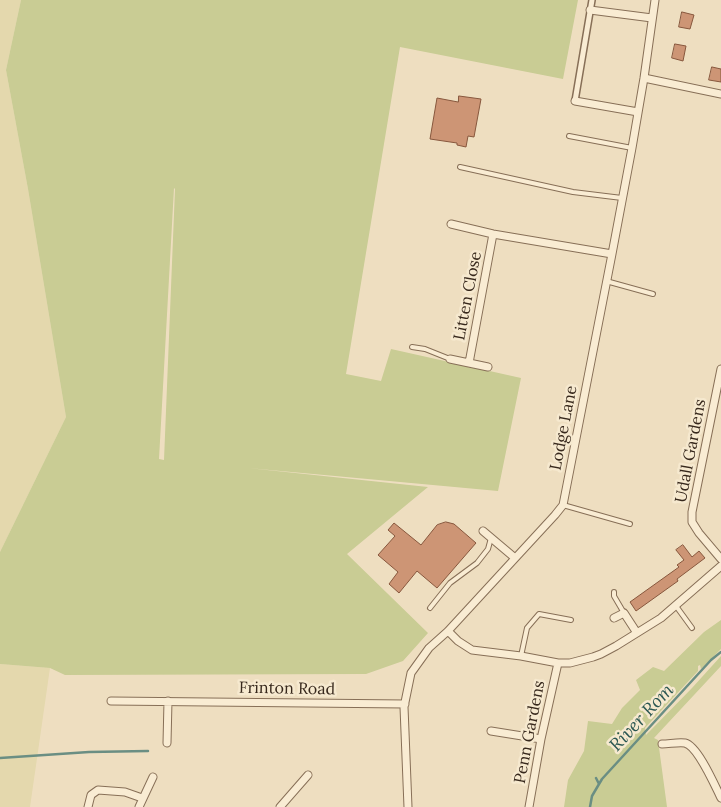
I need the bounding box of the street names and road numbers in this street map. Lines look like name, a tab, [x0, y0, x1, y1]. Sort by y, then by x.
street label: Litten Close	[450, 250, 486, 342]
street label: Lodge Lane	[546, 384, 582, 472]
street label: Udall Gardens	[672, 398, 710, 504]
street label: Frinton Road	[239, 679, 335, 699]
street label: Penn Gardens	[511, 679, 549, 785]

